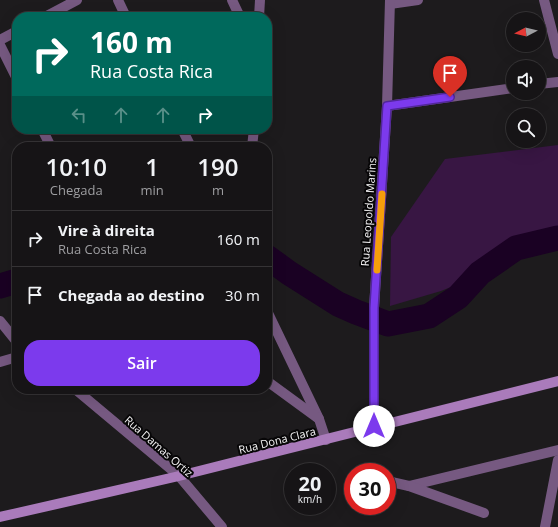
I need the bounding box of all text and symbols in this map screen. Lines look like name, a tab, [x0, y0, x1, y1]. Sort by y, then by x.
north arrow	[506, 12, 546, 52]
map controls	[506, 12, 546, 148]
text: 160 m	[90, 23, 173, 61]
icon: right	[24, 28, 76, 80]
pin	[433, 56, 467, 97]
text: Rua Costa Rica	[90, 59, 213, 83]
button: sound	[506, 60, 546, 100]
icon: arrive	[439, 62, 461, 84]
icon: left	[68, 104, 90, 126]
icon: ahead	[110, 104, 132, 126]
icon: ahead	[152, 104, 174, 126]
icon: right	[194, 104, 216, 126]
button: search	[506, 108, 546, 148]
text: 10:10	[46, 150, 107, 183]
text: 1	[145, 150, 159, 183]
text: 190	[197, 150, 238, 183]
street label: Rua Leopoldo Marins	[357, 157, 379, 267]
text: Chegada	[50, 181, 103, 199]
text: min	[141, 181, 164, 199]
text: m	[212, 181, 224, 199]
text: Vire à direita	[58, 220, 155, 240]
icon: right	[24, 228, 46, 250]
text: 160 m	[216, 229, 260, 249]
text: Rua Costa Rica	[58, 240, 147, 258]
icon: arrive	[24, 284, 46, 306]
text: Chegada ao destino	[58, 285, 205, 305]
text: 30 m	[225, 285, 260, 305]
button: Sair	[24, 340, 260, 386]
position arrow	[353, 405, 395, 447]
street label: Rua Damas Ortiz	[122, 412, 196, 480]
street label: Rua Dona Clara	[237, 423, 317, 457]
speed limit sign: 30	[344, 463, 396, 515]
text: 20	[299, 470, 321, 497]
text: km/h	[298, 492, 322, 506]

